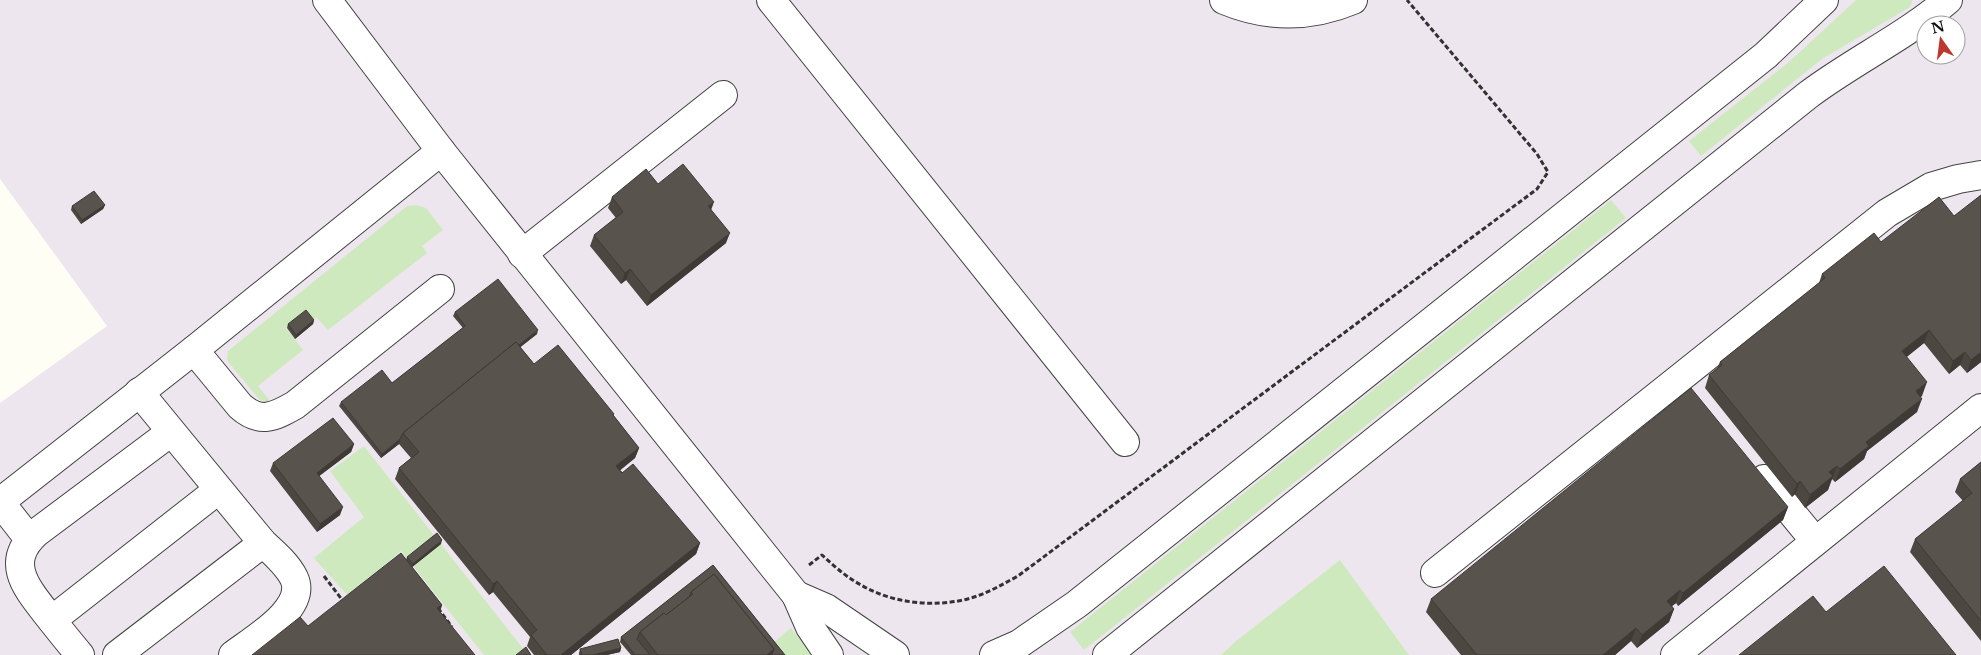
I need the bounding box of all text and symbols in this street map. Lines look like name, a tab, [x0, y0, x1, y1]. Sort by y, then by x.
north arrow	[1916, 15, 1966, 65]
text: N	[1929, 17, 1946, 38]

